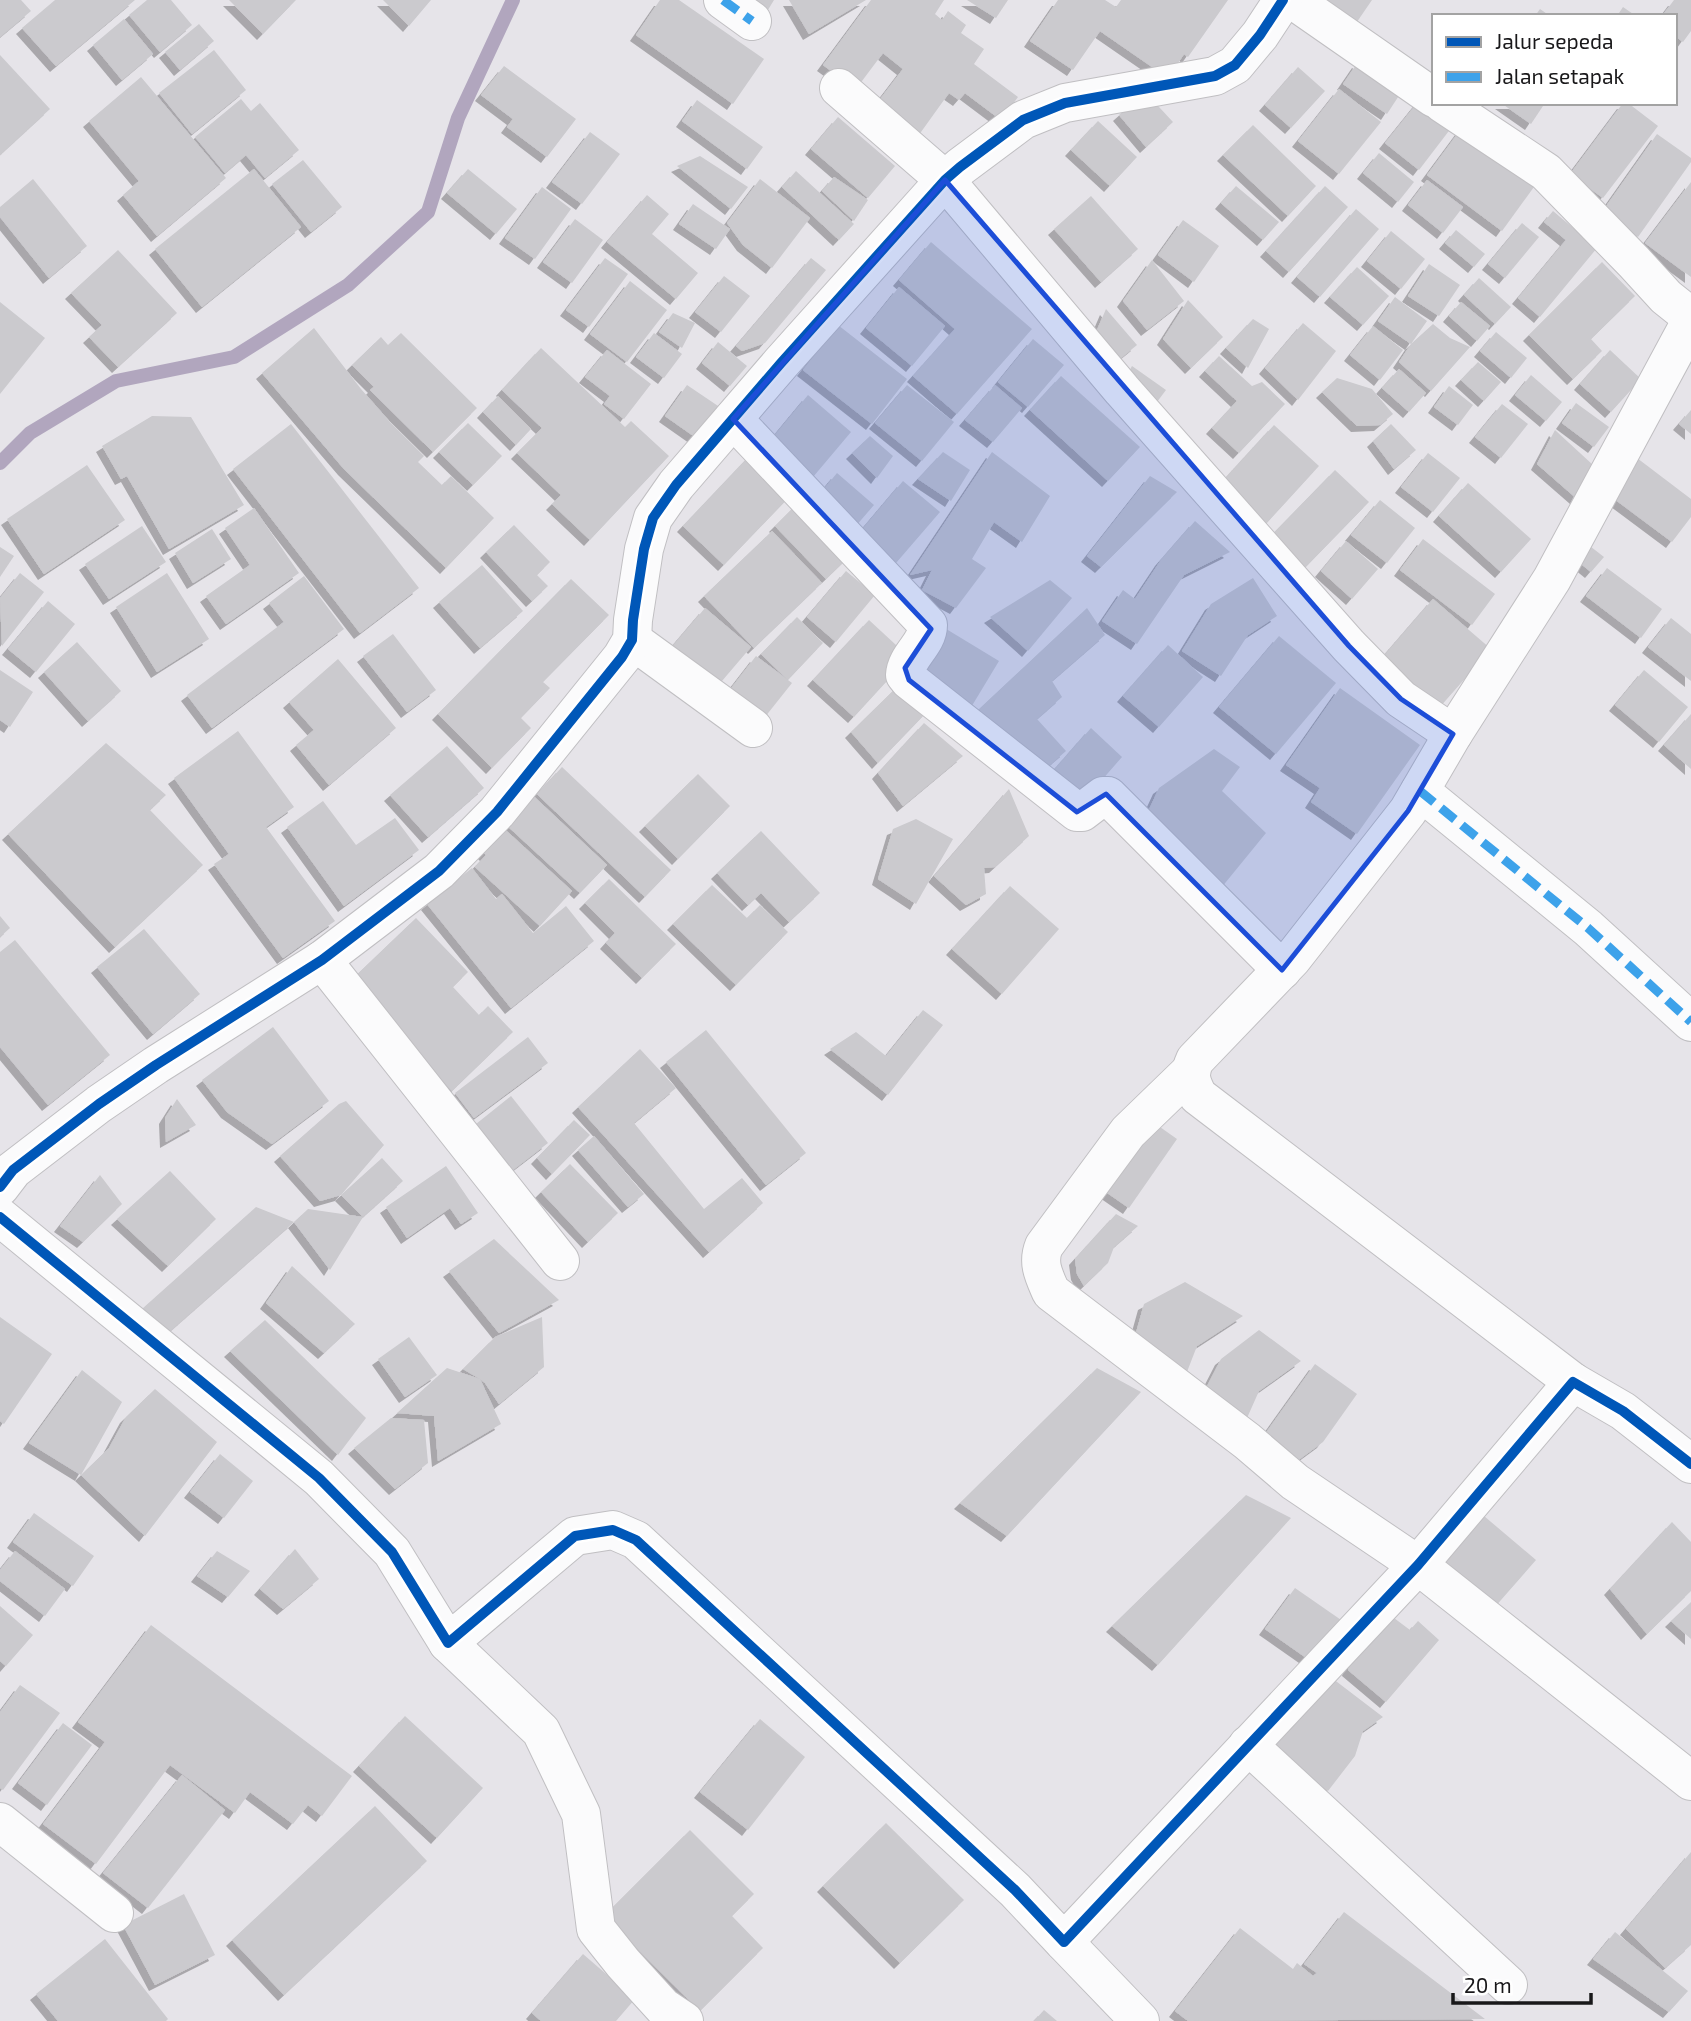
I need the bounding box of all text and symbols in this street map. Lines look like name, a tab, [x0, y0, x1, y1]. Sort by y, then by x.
legend	[1432, 14, 1677, 105]
text: Jalur sepeda	[1495, 28, 1614, 53]
text: Jalan setapak	[1495, 63, 1625, 88]
scale bar	[1453, 1962, 1591, 2006]
text: 20 m	[1464, 1972, 1512, 1997]

